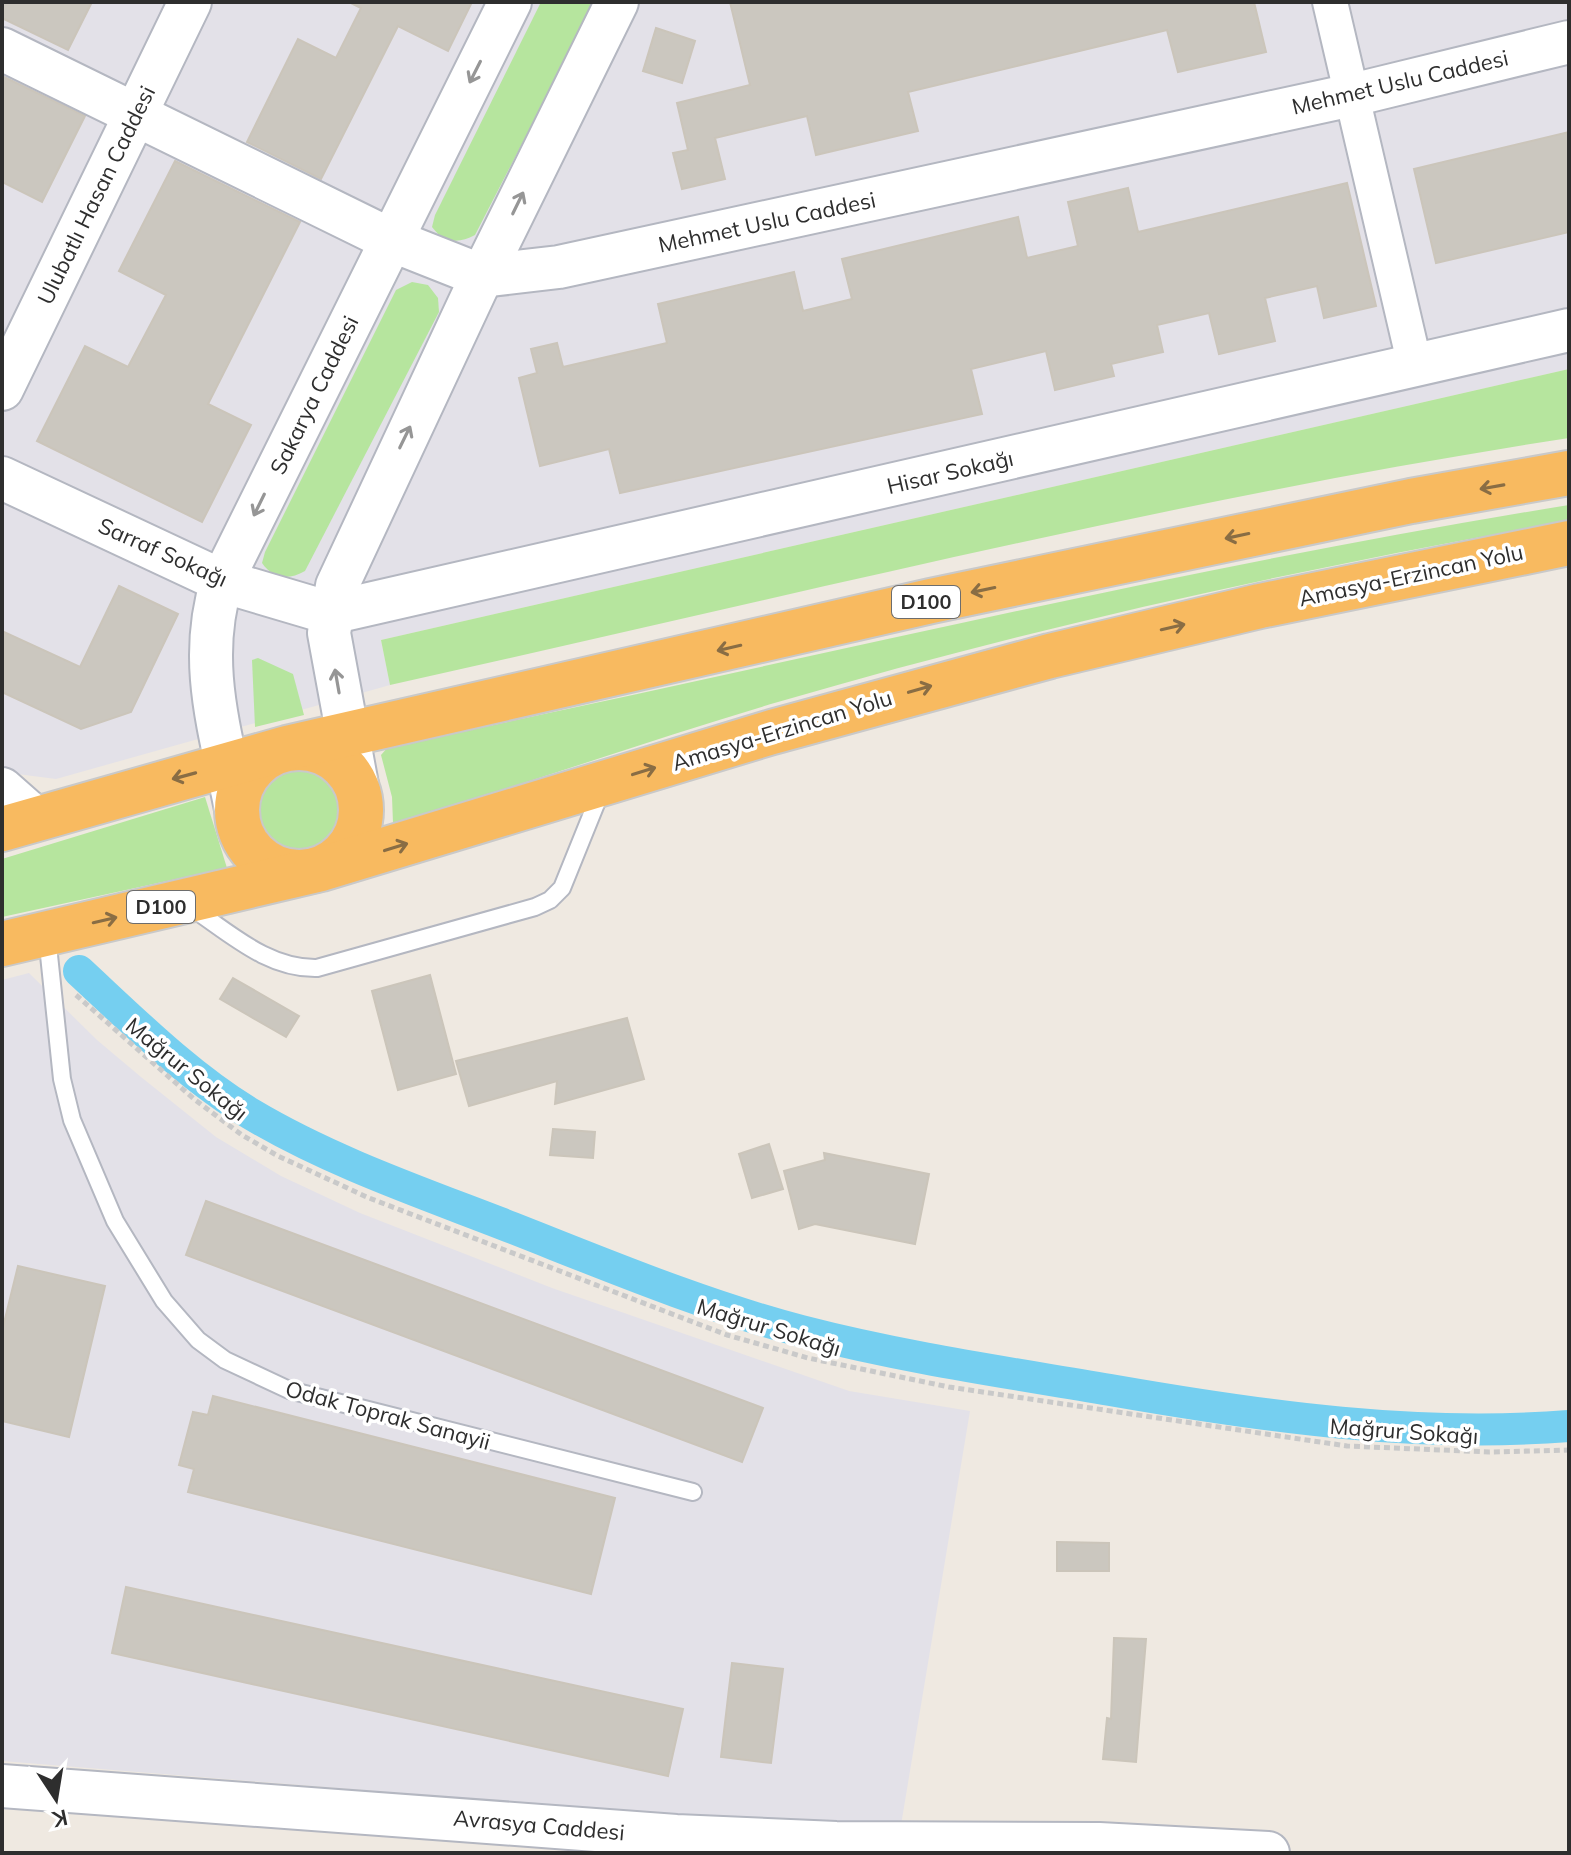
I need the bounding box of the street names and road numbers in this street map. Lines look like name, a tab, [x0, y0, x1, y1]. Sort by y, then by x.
street label: Mehmet Uslu Caddesi	[1289, 43, 1511, 121]
street label: Ulubatlı Hasan Caddesi	[31, 81, 161, 309]
street label: Mehmet Uslu Caddesi	[656, 185, 878, 259]
street label: Sakarya Caddesi	[264, 311, 364, 479]
street label: Hisar Sokağı	[884, 444, 1016, 500]
street label: Sarraf Sokağı	[94, 511, 232, 593]
street label: Amasya-Erzincan Yolu	[1296, 538, 1526, 612]
road number: D100	[892, 586, 960, 618]
street label: Amasya-Erzincan Yolu	[669, 683, 895, 777]
road number: D100	[127, 891, 195, 923]
street label: Mağrur Sokağı	[120, 1011, 254, 1127]
street label: Mağrur Sokağı	[694, 1292, 844, 1362]
street label: Odak Toprak Sanayii	[282, 1374, 494, 1456]
street label: Mağrur Sokağı	[1329, 1412, 1479, 1450]
street label: Avrasya Caddesi	[452, 1804, 626, 1846]

